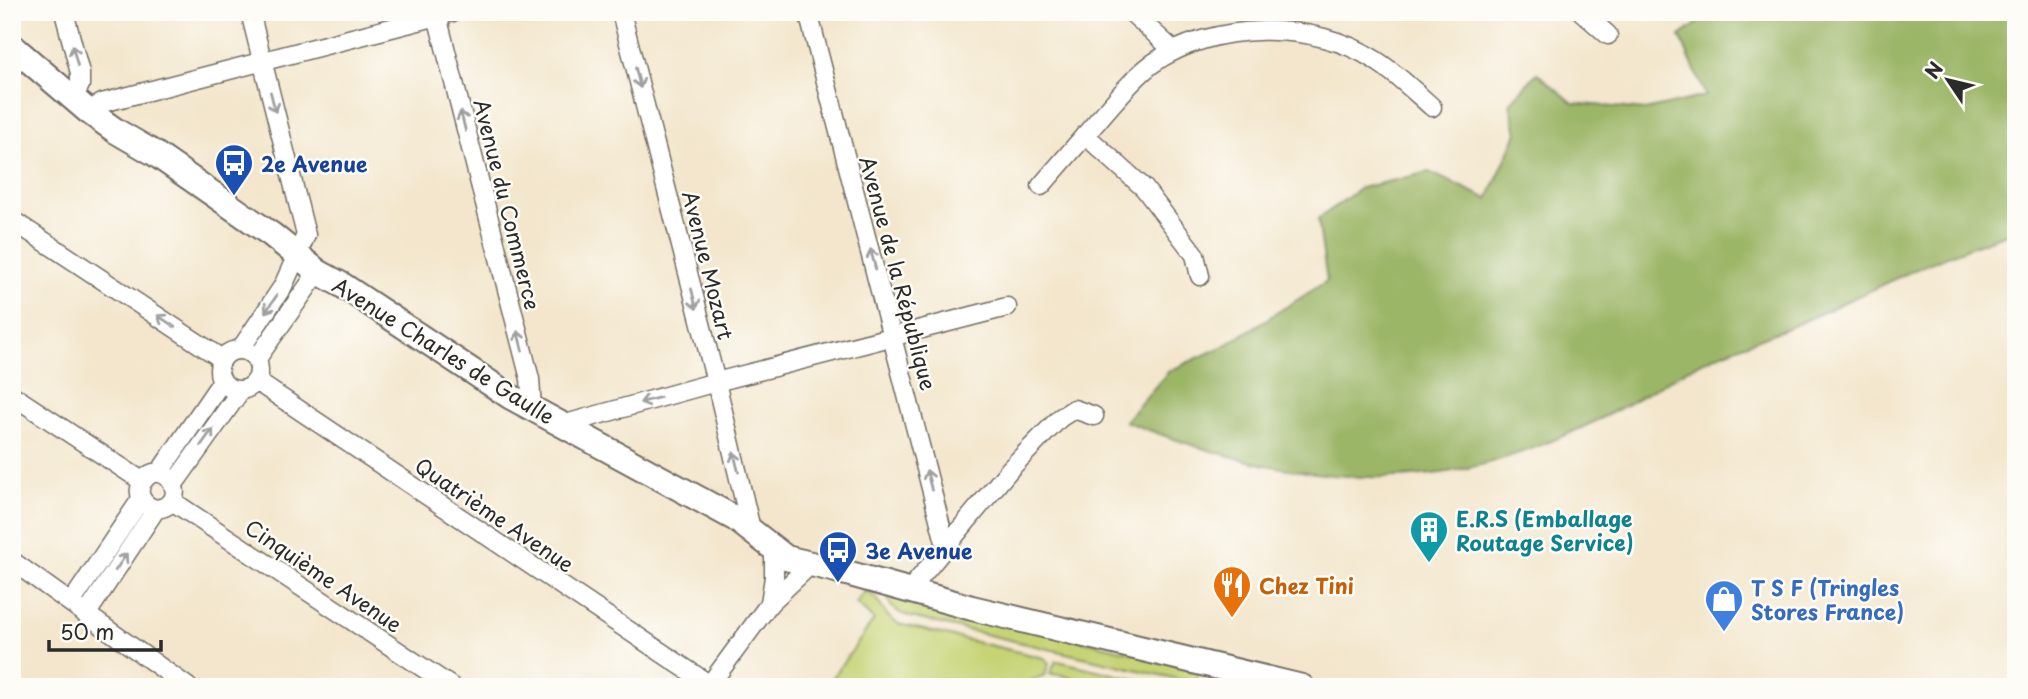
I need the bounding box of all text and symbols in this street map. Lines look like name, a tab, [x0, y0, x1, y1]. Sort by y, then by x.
one-way arrow	[68, 45, 81, 68]
north arrow	[1912, 46, 1982, 116]
text: N	[1917, 55, 1949, 84]
one-way arrow	[632, 66, 645, 89]
one-way arrow	[267, 90, 280, 113]
street label: Avenue du Commerce	[466, 95, 550, 313]
one-way arrow	[456, 110, 469, 132]
bus stop icon: 2e Avenue	[213, 142, 255, 197]
place label: 2e Avenue	[261, 147, 368, 179]
street label: Avenue de la République	[852, 152, 946, 394]
street label: Avenue Mozart	[675, 187, 743, 343]
one-way arrow	[865, 249, 878, 271]
street label: Avenue Charles de Gaulle	[327, 269, 561, 431]
one-way arrow	[688, 287, 701, 310]
one-way arrow	[264, 294, 278, 313]
one-way arrow	[156, 314, 176, 328]
one-way arrow	[513, 330, 526, 353]
one-way arrow	[639, 394, 662, 407]
one-way arrow	[200, 428, 214, 447]
street label: Quatrième Avenue	[409, 449, 581, 579]
one-way arrow	[729, 451, 742, 474]
one-way arrow	[922, 469, 935, 492]
place label: E.R.S (Emballage Routage Service)	[1456, 502, 1634, 558]
building icon: E.R.S (Emballage Routage Service)	[1408, 509, 1450, 564]
street label: Cinquième Avenue	[239, 510, 409, 640]
bus stop icon: 3e Avenue	[817, 529, 859, 584]
place label: 3e Avenue	[865, 534, 973, 566]
one-way arrow	[114, 552, 128, 572]
restaurant icon: Chez Tini	[1211, 564, 1253, 619]
place label: Chez Tini	[1259, 569, 1354, 601]
place label: T S F (Tringles Stores France)	[1751, 571, 1904, 627]
shop icon: T S F (Tringles Stores France)	[1703, 578, 1745, 633]
scale bar	[49, 608, 161, 652]
text: 50 m	[60, 615, 114, 647]

